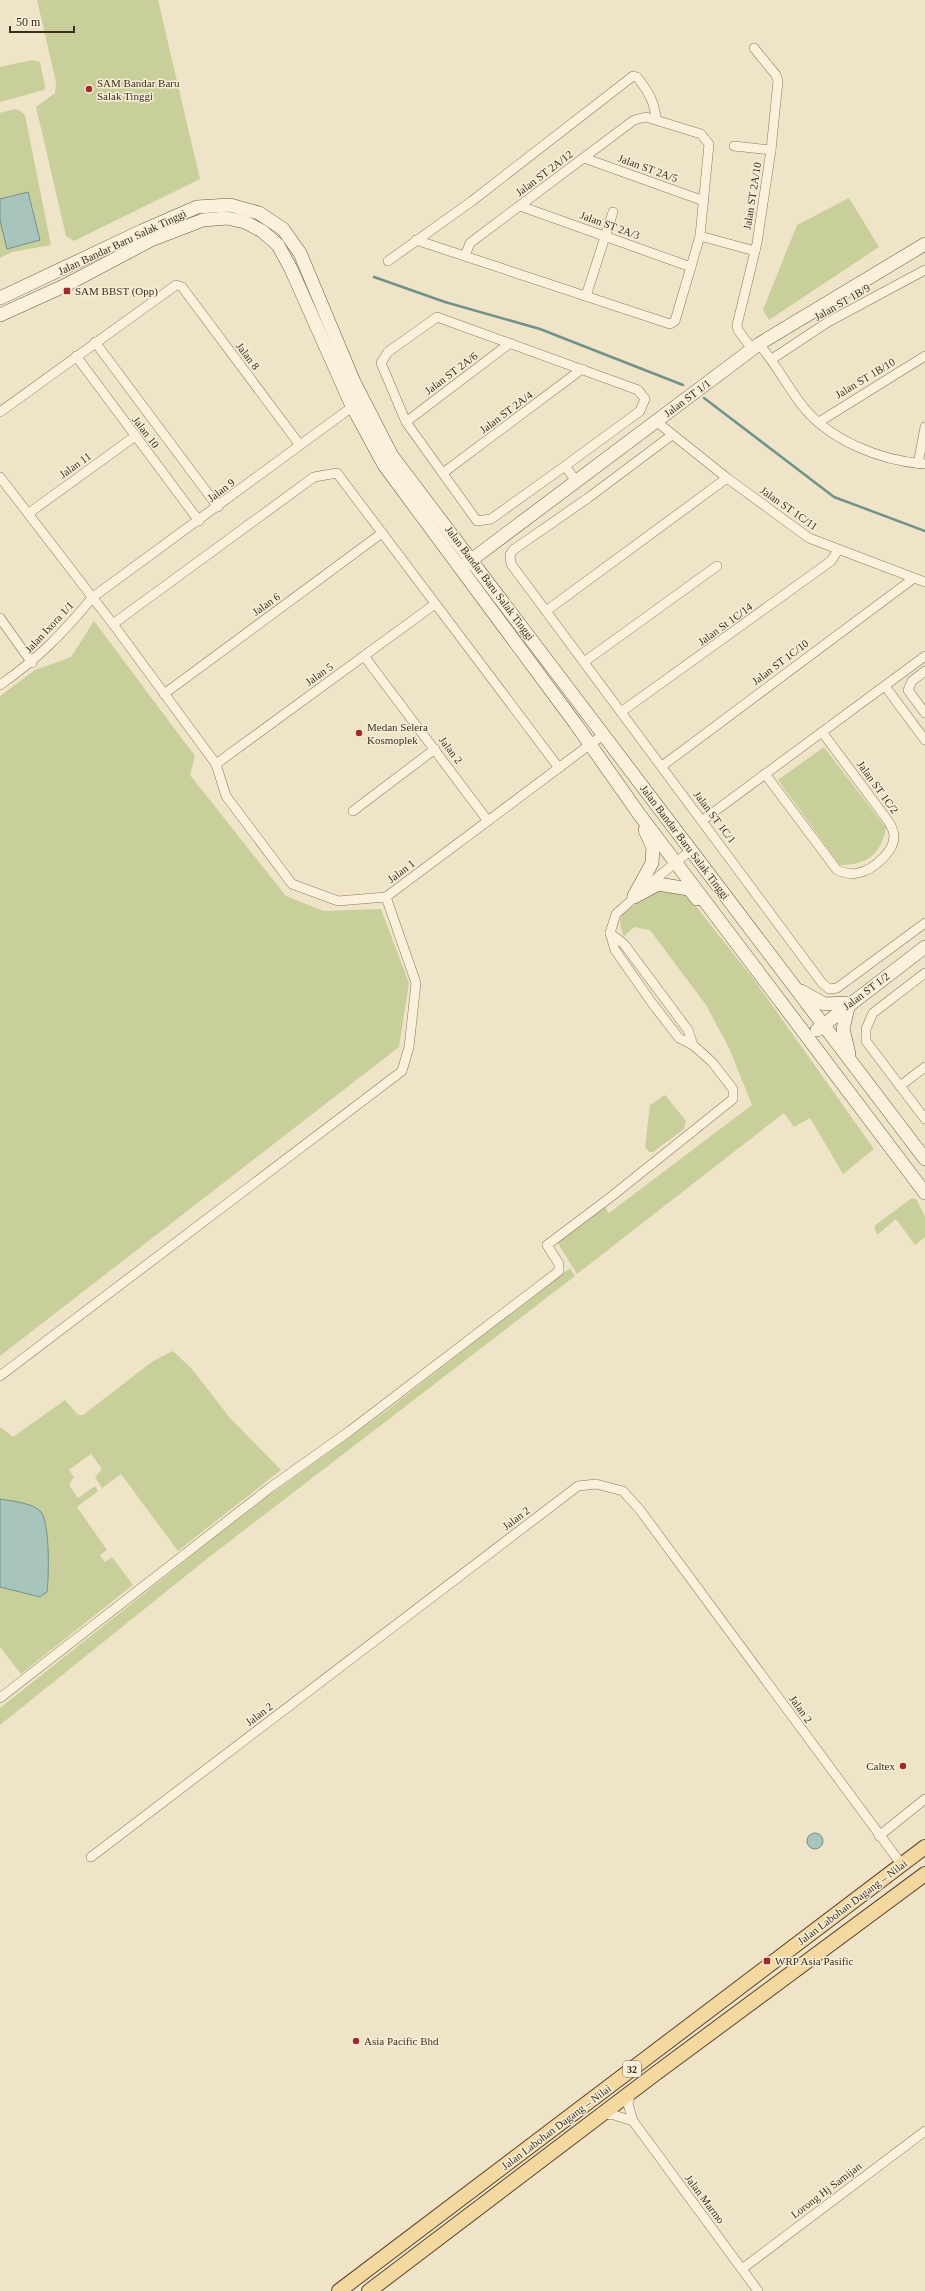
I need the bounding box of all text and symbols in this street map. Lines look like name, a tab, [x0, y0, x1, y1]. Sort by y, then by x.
scale bar	[10, 8, 74, 34]
text: 50 m	[16, 15, 41, 29]
place label: SAM Bandar Baru Salak Tinggi	[97, 77, 180, 102]
marker: SAM Bandar Baru Salak Tinggi	[84, 84, 94, 94]
street label: Jalan ST 2A/12	[513, 148, 575, 198]
street label: Jalan ST 2A/5	[616, 152, 680, 185]
street label: Jalan ST 2A/10	[741, 161, 763, 231]
street label: Jalan Bandar Baru Salak Tinggi	[56, 207, 188, 277]
street label: Jalan ST 2A/3	[578, 209, 642, 242]
street label: Jalan ST 1B/9	[812, 281, 872, 323]
place label: SAM BBST (Opp)	[75, 285, 158, 298]
marker: SAM BBST (Opp)	[62, 286, 72, 296]
street label: Jalan 8	[234, 340, 262, 372]
street label: Jalan ST 2A/6	[422, 349, 480, 397]
street label: Jalan ST 1B/10	[833, 355, 898, 401]
street label: Jalan ST 1/1	[662, 377, 712, 419]
street label: Jalan ST 2A/4	[477, 388, 535, 436]
street label: Jalan 10	[130, 414, 162, 451]
street label: Jalan 11	[57, 450, 93, 480]
street label: Jalan 9	[205, 476, 237, 504]
street label: Jalan ST 1C/11	[758, 484, 820, 532]
street label: Jalan Bandar Baru Salak Tinggi	[443, 524, 537, 642]
street label: Jalan 6	[250, 590, 282, 618]
street label: Jalan Ixora 1/1	[22, 599, 76, 655]
street label: Jalan St 1C/14	[696, 600, 755, 648]
street label: Jalan ST 1C/10	[749, 637, 811, 687]
street label: Jalan 5	[303, 660, 335, 688]
place label: Medan Selera Kosmoplek	[367, 721, 428, 746]
marker: Medan Selera Kosmoplek	[354, 728, 364, 738]
street label: Jalan 2	[437, 734, 465, 766]
street label: Jalan ST 1C/2	[855, 758, 901, 816]
street label: Jalan Bandar Baru Salak Tinggi	[638, 783, 732, 901]
street label: Jalan ST 1C/1	[692, 789, 738, 845]
street label: Jalan 1	[385, 857, 417, 885]
street label: Jalan ST 1/2	[841, 970, 891, 1012]
street label: Jalan 2	[500, 1504, 532, 1532]
street label: Jalan 2	[787, 1693, 815, 1725]
street label: Jalan 2	[243, 1700, 275, 1728]
place label: Caltex	[866, 1760, 895, 1772]
marker: Caltex	[898, 1761, 908, 1771]
street label: Jalan Labohan Dagang ‒ Nilai	[795, 1857, 909, 1947]
place label: WRP Asia Pasific	[775, 1955, 854, 1967]
marker: WRP Asia Pasific	[762, 1956, 772, 1966]
place label: Asia Pacific Bhd	[364, 2035, 439, 2047]
marker: Asia Pacific Bhd	[351, 2036, 361, 2046]
road number: 32	[623, 2061, 641, 2077]
street label: Jalan Labohan Dagang ‒ Nilai	[499, 2082, 613, 2172]
street label: Lorong Hj Samijan	[788, 2159, 864, 2220]
street label: Jalan Marmo	[683, 2172, 727, 2226]

